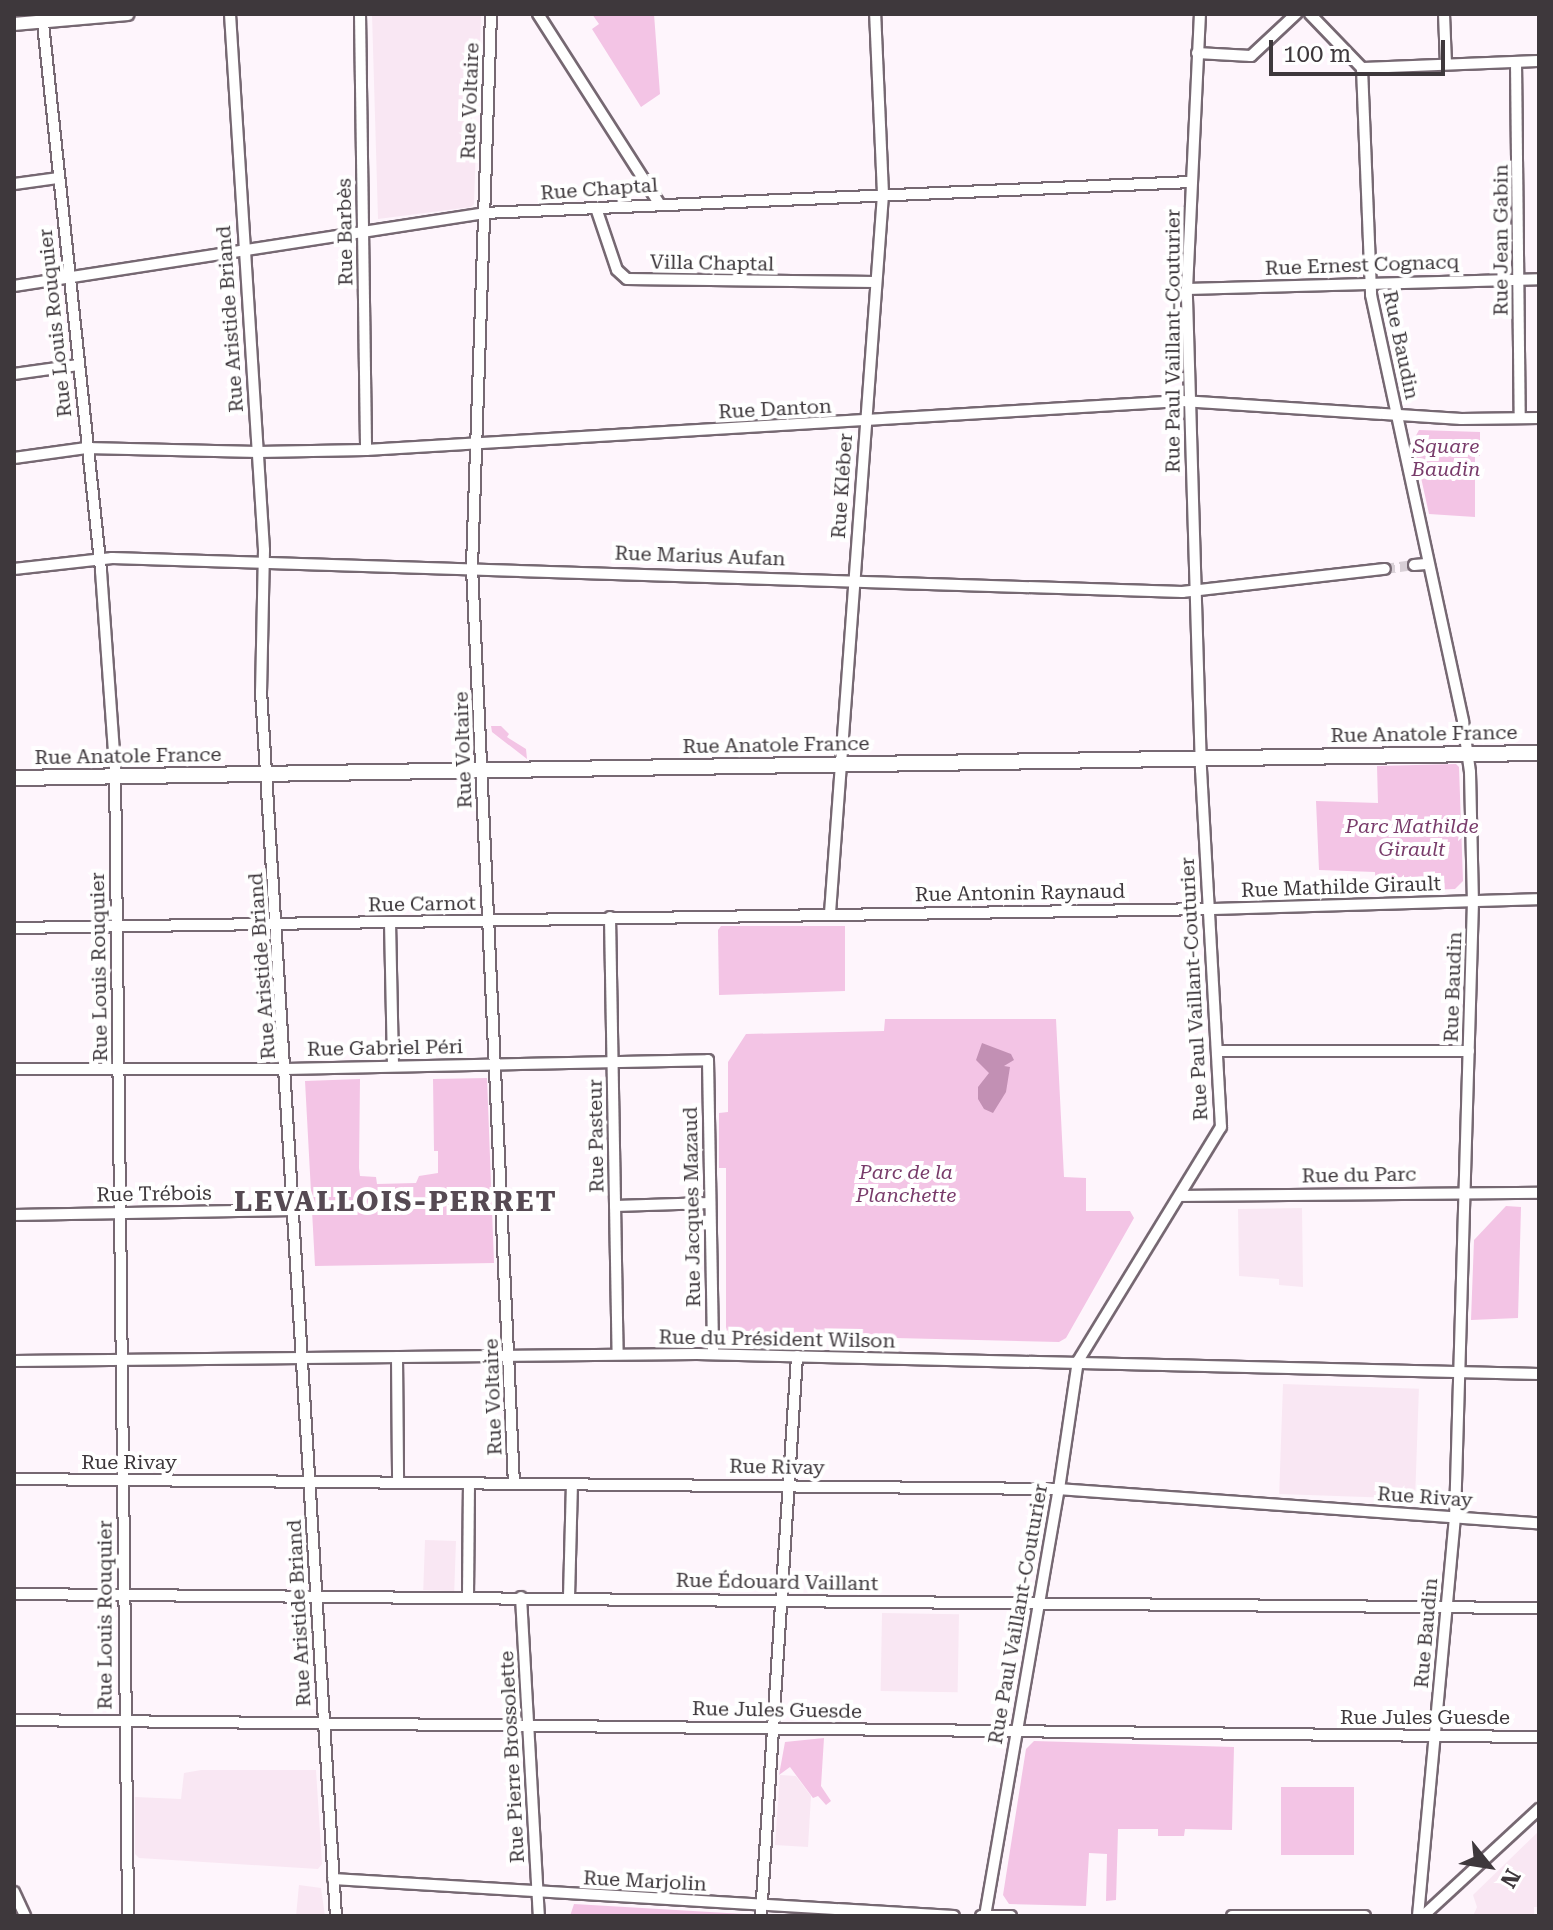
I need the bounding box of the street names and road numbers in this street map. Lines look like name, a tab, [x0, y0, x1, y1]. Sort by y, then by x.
street label: Rue Voltaire	[456, 42, 484, 160]
street label: Rue Jean Gabin	[1489, 164, 1513, 316]
street label: Rue Chaptal	[540, 173, 658, 205]
street label: Rue Barbès	[332, 178, 358, 286]
street label: Rue Paul Vaillant-Couturier	[1161, 209, 1185, 473]
street label: Rue Aristide Briand	[211, 225, 249, 413]
street label: Rue Louis Rouquier	[33, 228, 77, 418]
street label: Villa Chaptal	[650, 250, 774, 276]
street label: Rue Ernest Cognacq	[1264, 250, 1460, 280]
street label: Rue Baudin	[1378, 288, 1424, 402]
street label: Rue Danton	[718, 394, 832, 424]
street label: Rue Kléber	[826, 432, 858, 540]
street label: Rue Marius Aufan	[614, 541, 786, 571]
street label: Rue Voltaire	[449, 691, 477, 809]
street label: Rue Anatole France	[1330, 720, 1518, 748]
street label: Rue Anatole France	[682, 731, 870, 759]
street label: Rue Anatole France	[34, 742, 222, 770]
street label: Rue Paul Vaillant-Couturier	[1175, 857, 1213, 1121]
street label: Rue Louis Rouquier	[85, 872, 113, 1062]
street label: Rue Aristide Briand	[243, 872, 281, 1060]
street label: Rue Mathilde Girault	[1241, 872, 1441, 902]
street label: Rue Antonin Raynaud	[915, 879, 1125, 907]
street label: Rue Carnot	[368, 891, 476, 917]
street label: Rue Baudin	[1439, 931, 1467, 1043]
street label: Rue Gabriel Péri	[307, 1035, 463, 1061]
street label: Rue Pasteur	[583, 1079, 609, 1193]
street label: Rue Jacques Mazaud	[678, 1107, 706, 1307]
street label: Rue du Parc	[1301, 1162, 1417, 1188]
street label: Rue Trébois	[96, 1181, 212, 1207]
street label: Rue du Président Wilson	[658, 1325, 896, 1353]
street label: Rue Voltaire	[479, 1338, 507, 1456]
street label: Rue Rivay	[81, 1450, 177, 1474]
street label: Rue Rivay	[729, 1454, 825, 1480]
street label: Rue Paul Vaillant-Couturier	[983, 1482, 1053, 1746]
street label: Rue Rivay	[1376, 1482, 1474, 1512]
street label: Rue Aristide Briand	[282, 1519, 316, 1707]
street label: Rue Louis Rouquier	[93, 1520, 117, 1710]
street label: Rue Édouard Vaillant	[675, 1568, 879, 1596]
street label: Rue Baudin	[1409, 1577, 1443, 1689]
street label: Rue Pierre Brossolette	[494, 1650, 530, 1864]
street label: Rue Jules Guesde	[692, 1697, 862, 1723]
street label: Rue Jules Guesde	[1340, 1705, 1510, 1729]
street label: Rue Marjolin	[583, 1866, 707, 1896]

